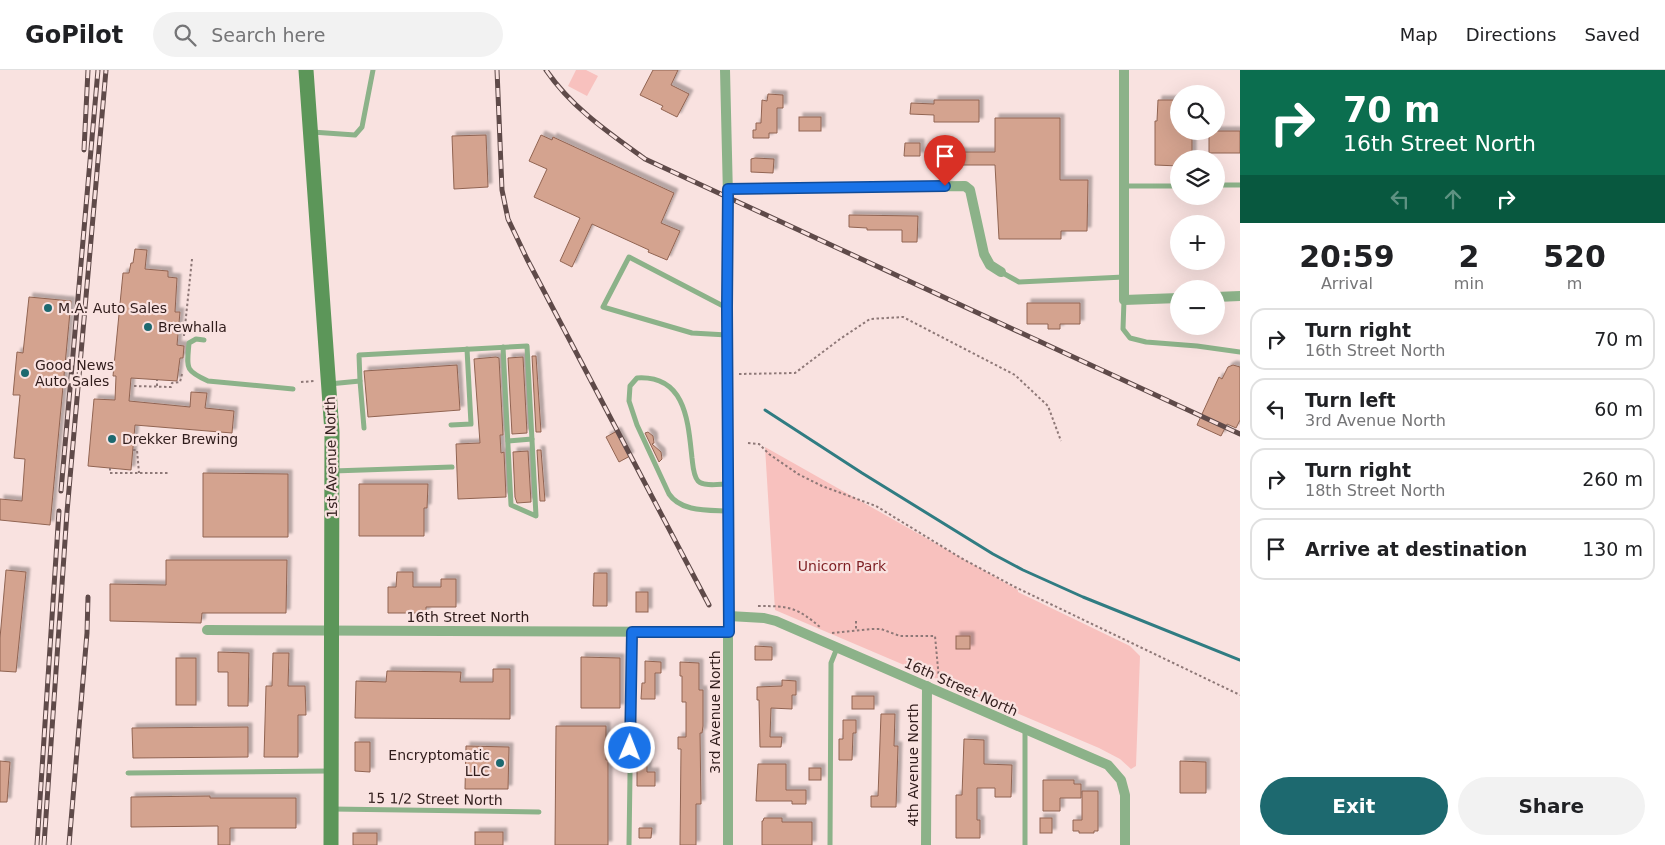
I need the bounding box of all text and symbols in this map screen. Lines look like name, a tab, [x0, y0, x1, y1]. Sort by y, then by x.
search box	[153, 12, 503, 57]
text: GoPilot	[25, 21, 123, 49]
icon: search	[171, 21, 199, 49]
text: Search here	[211, 24, 325, 46]
text: Map	[1400, 24, 1438, 45]
text: Directions	[1466, 24, 1556, 45]
text: Saved	[1584, 24, 1640, 45]
map controls	[1170, 85, 1225, 335]
button: search	[1170, 85, 1225, 140]
icon: right	[1260, 90, 1325, 155]
text: 70 m	[1343, 90, 1440, 130]
text: 16th Street North	[1343, 131, 1536, 156]
pin	[924, 135, 966, 186]
icon: arrive	[931, 142, 959, 170]
button: layers	[1170, 150, 1225, 205]
icon: left	[1386, 185, 1414, 213]
icon: ahead	[1439, 185, 1467, 213]
icon: right	[1492, 185, 1520, 213]
button: +	[1170, 215, 1225, 270]
text: 20:59	[1299, 239, 1395, 274]
text: 2	[1458, 239, 1479, 274]
text: 520	[1543, 239, 1606, 274]
text: Arrival	[1321, 274, 1373, 293]
text: min	[1454, 274, 1484, 293]
text: m	[1567, 274, 1582, 293]
button: −	[1170, 280, 1225, 335]
place label: M.A. Auto Sales	[58, 300, 167, 316]
marker: M.A. Auto Sales	[42, 302, 54, 314]
place label: Brewhalla	[158, 319, 227, 335]
text: Turn right	[1305, 319, 1411, 341]
marker: Brewhalla	[142, 321, 154, 333]
icon: right	[1262, 325, 1290, 353]
text: 70 m	[1594, 328, 1643, 350]
text: 16th Street North	[1305, 341, 1445, 360]
place label: Good News Auto Sales	[35, 357, 114, 389]
marker: Good News Auto Sales	[19, 367, 31, 379]
text: Turn left	[1305, 389, 1396, 411]
icon: left	[1262, 395, 1290, 423]
street label: 1st Avenue North	[322, 396, 340, 518]
text: 60 m	[1594, 398, 1643, 420]
text: 3rd Avenue North	[1305, 411, 1446, 430]
place label: Drekker Brewing	[122, 431, 238, 447]
marker: Drekker Brewing	[106, 433, 118, 445]
text: Turn right	[1305, 459, 1411, 481]
icon: right	[1262, 465, 1290, 493]
text: 260 m	[1582, 468, 1643, 490]
text: 18th Street North	[1305, 481, 1445, 500]
icon: arrive	[1262, 535, 1290, 563]
text: Arrive at destination	[1305, 538, 1527, 560]
text: 130 m	[1582, 538, 1643, 560]
park label: Unicorn Park	[798, 558, 887, 574]
street label: 16th Street North	[407, 609, 529, 625]
street label: 3rd Avenue North	[707, 650, 723, 774]
street label: 16th Street North	[902, 655, 1020, 719]
street label: 4th Avenue North	[905, 703, 921, 827]
position arrow	[603, 721, 655, 773]
place label: Encryptomatic LLC	[388, 747, 490, 779]
marker: Encryptomatic LLC	[494, 757, 506, 769]
button: Exit	[1260, 777, 1448, 835]
button: Share	[1458, 777, 1645, 835]
street label: 15 1/2 Street North	[367, 790, 503, 808]

